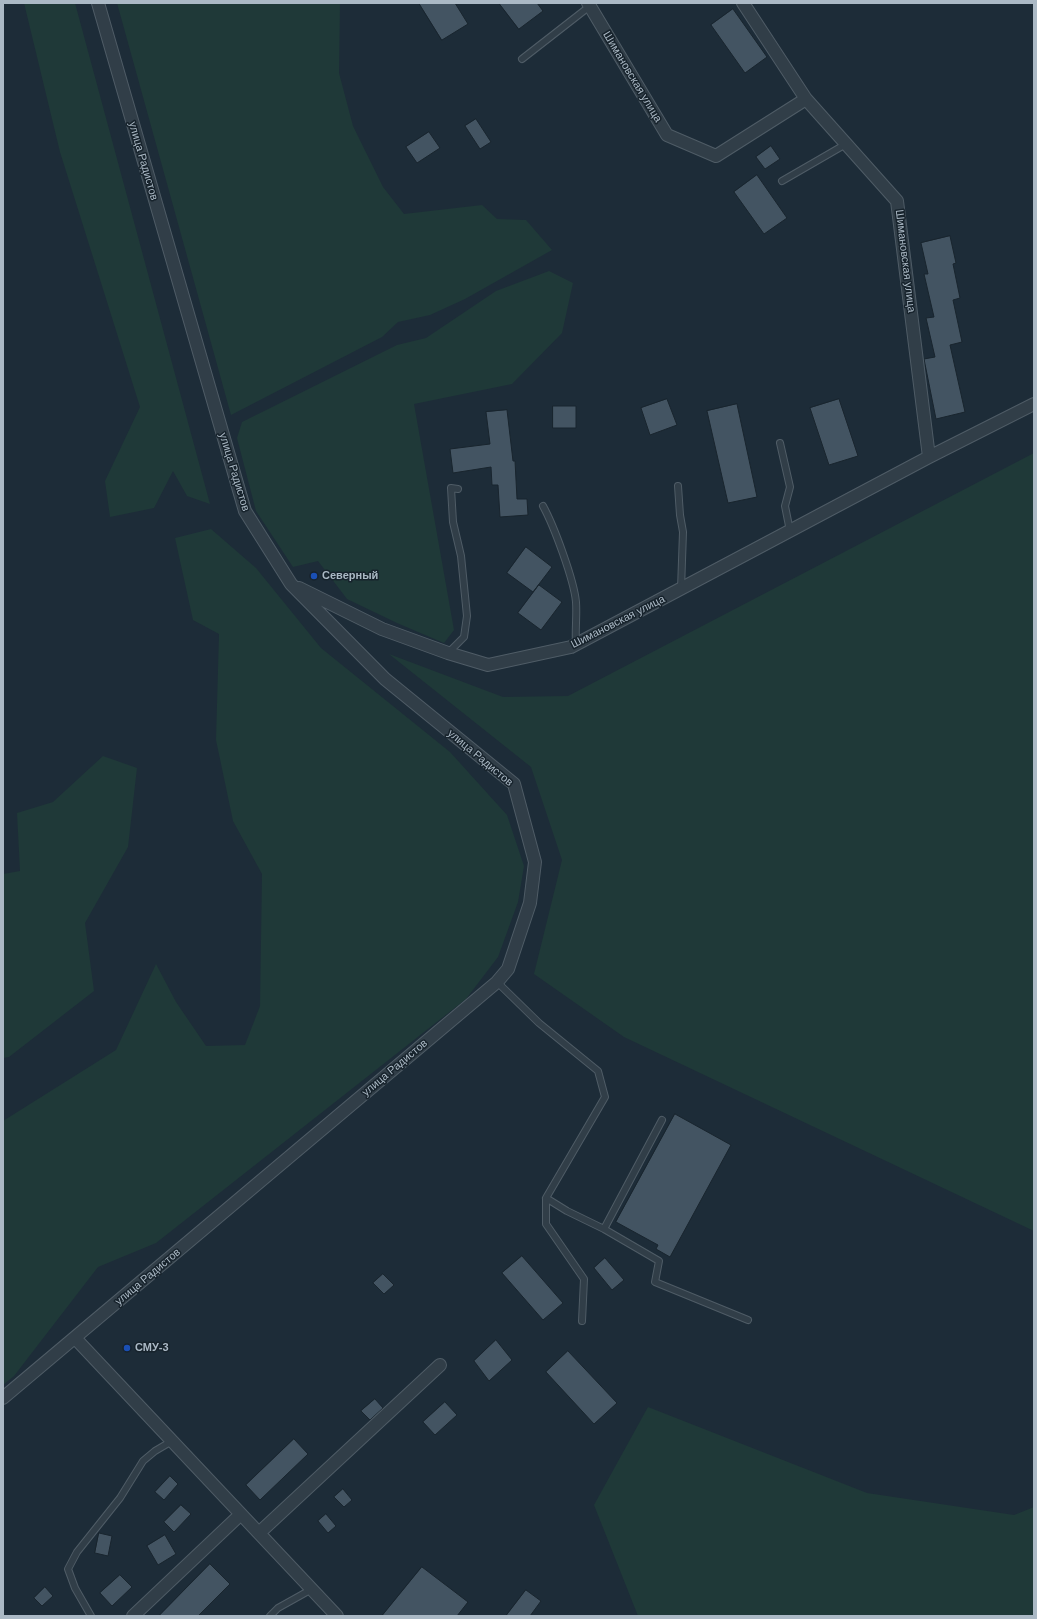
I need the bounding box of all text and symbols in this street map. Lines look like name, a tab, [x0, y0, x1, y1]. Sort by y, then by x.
street label: Шимановская улица	[600, 29, 664, 125]
street label: улица Радистов	[125, 120, 161, 202]
street label: Шимановская улица	[892, 209, 918, 313]
street label: улица Радистов	[216, 431, 252, 513]
place label: Северный	[322, 569, 378, 583]
marker: Северный	[309, 571, 319, 581]
street label: Шимановская улица	[569, 593, 667, 651]
street label: улица Радистов	[445, 727, 515, 789]
street label: улица Радистов	[360, 1037, 430, 1099]
street label: улица Радистов	[113, 1246, 183, 1308]
place label: СМУ-3	[135, 1341, 169, 1355]
marker: СМУ-3	[122, 1343, 132, 1353]

